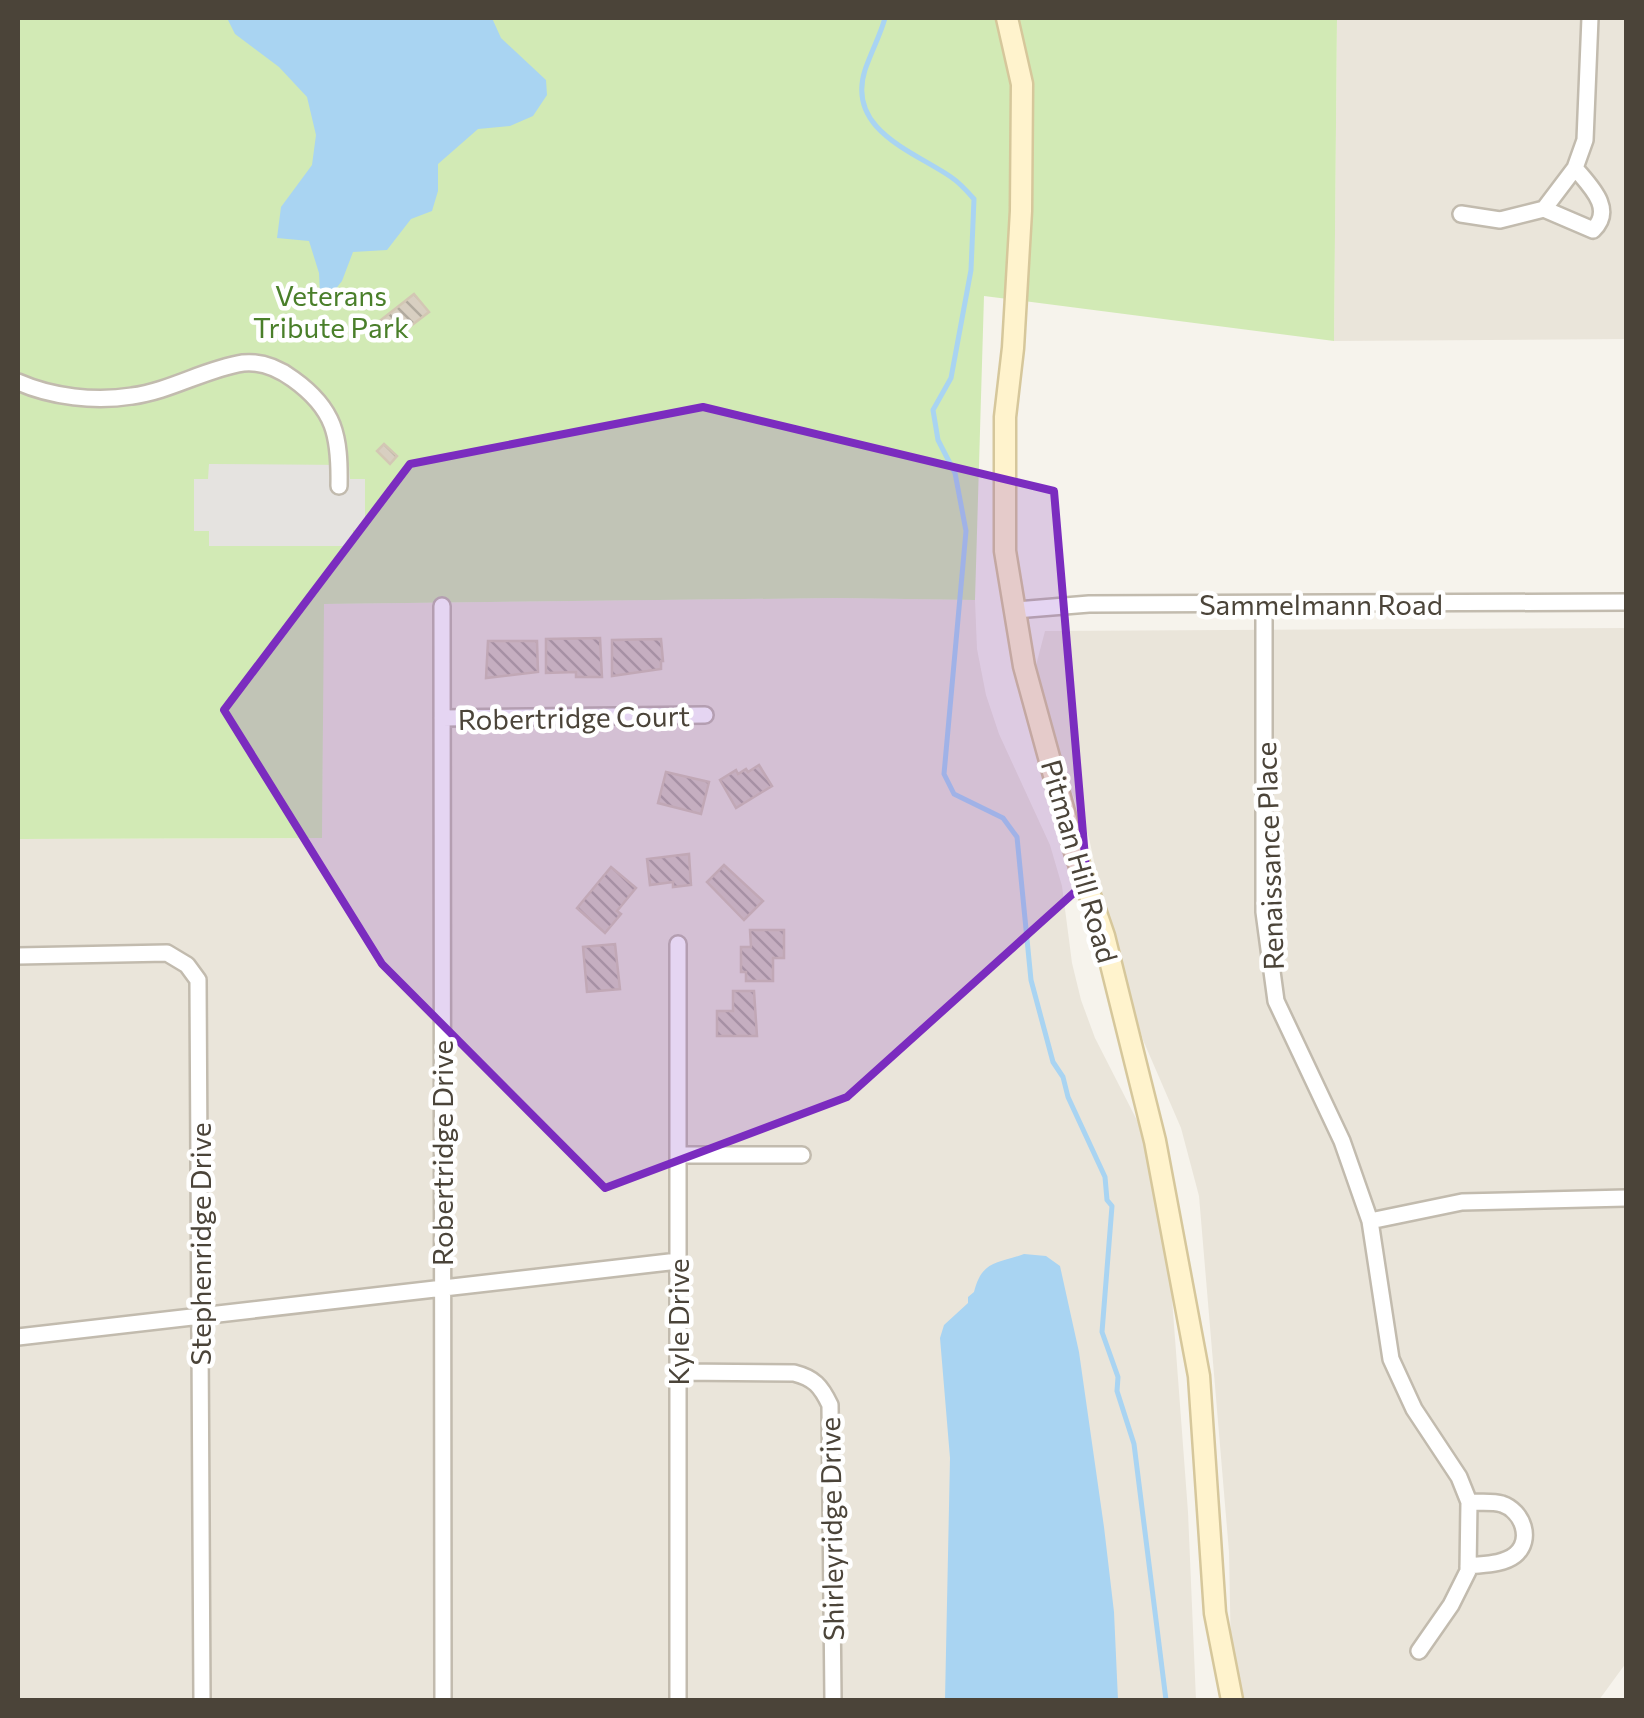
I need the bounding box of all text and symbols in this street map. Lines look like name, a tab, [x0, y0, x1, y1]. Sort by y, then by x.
park label: Veterans Tribute Park	[253, 278, 409, 344]
street label: Sammelmann Road	[1199, 587, 1443, 621]
street label: Robertridge Court	[458, 698, 690, 736]
street label: Renaissance Place	[1248, 741, 1290, 971]
street label: Pitman Hill Road	[1035, 755, 1125, 967]
street label: Robertridge Drive	[425, 1040, 459, 1266]
street label: Stephenridge Drive	[183, 1123, 217, 1365]
street label: Kyle Drive	[661, 1258, 695, 1386]
street label: Shirleyridge Drive	[812, 1417, 850, 1641]

